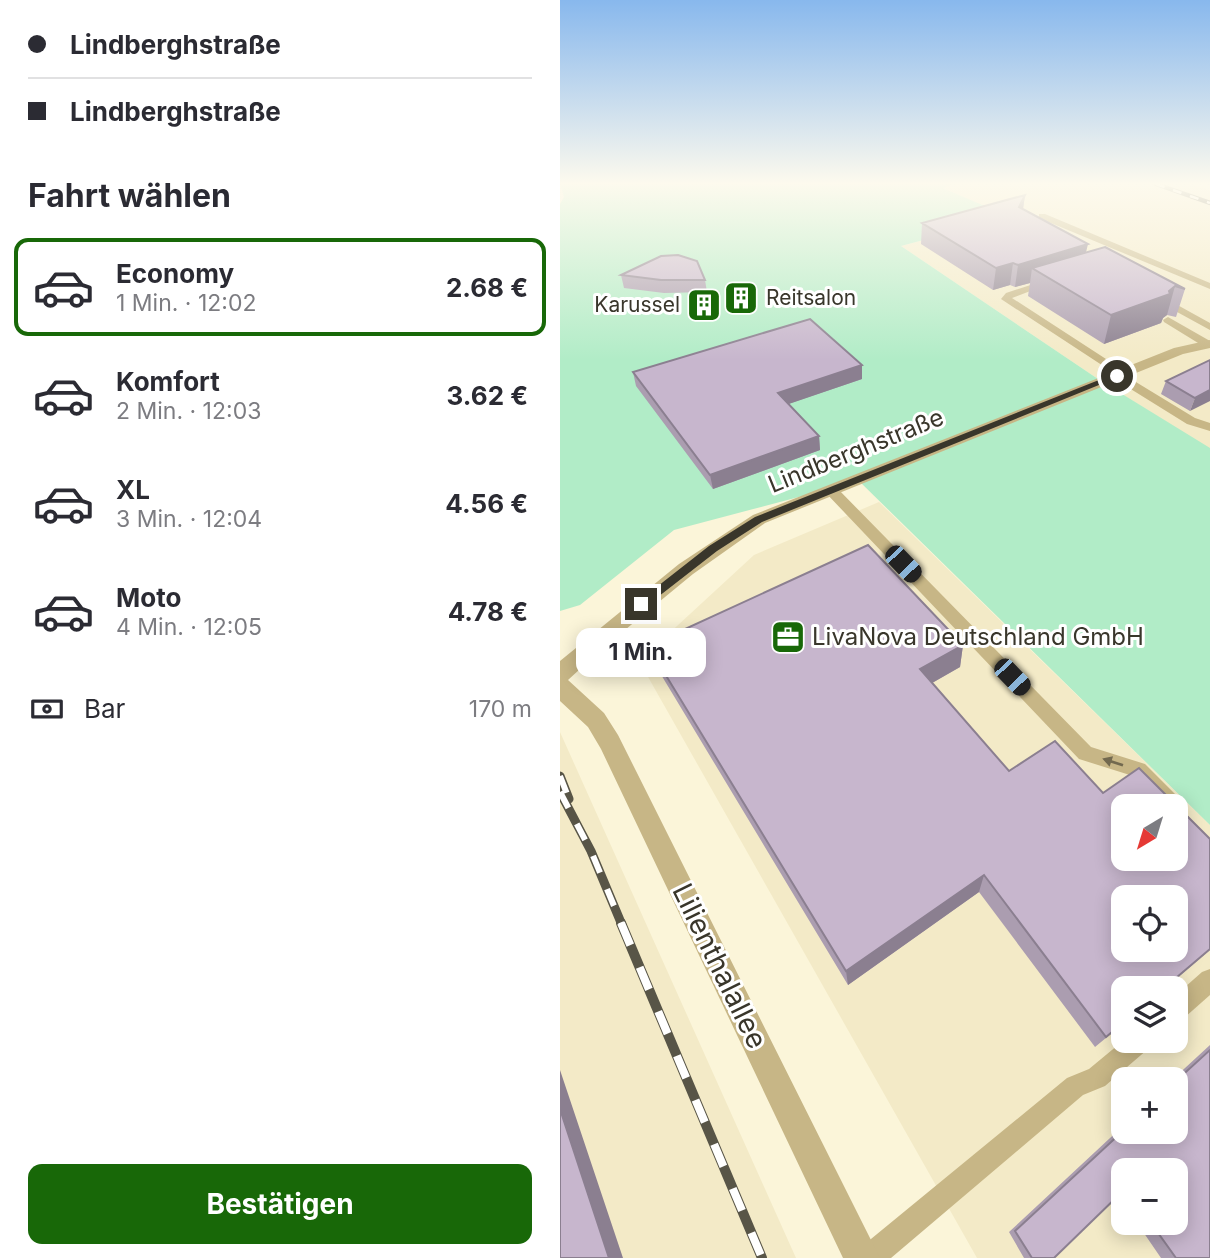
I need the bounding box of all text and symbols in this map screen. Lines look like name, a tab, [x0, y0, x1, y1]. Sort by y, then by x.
text: Lindberghstraße	[70, 29, 281, 60]
text: Lindberghstraße	[70, 96, 281, 127]
text: Fahrt wählen	[28, 176, 231, 215]
icon: car	[32, 256, 95, 319]
text: Economy	[116, 258, 234, 289]
text: 2.68 €	[446, 272, 528, 303]
building icon: Reitsalon	[722, 279, 760, 317]
place label: Reitsalon	[766, 285, 856, 310]
building icon: Karussel	[685, 286, 723, 324]
text: 1 Min. · 12:02	[116, 289, 257, 317]
place label: Karussel	[594, 292, 680, 317]
route start	[1101, 360, 1133, 392]
icon: car	[32, 364, 95, 427]
text: Komfort	[116, 366, 220, 397]
text: 3.62 €	[447, 380, 528, 411]
text: 2 Min. · 12:03	[116, 397, 261, 425]
street label: Lindberghstraße	[764, 402, 948, 499]
icon: car	[32, 472, 95, 535]
text: XL	[116, 474, 150, 505]
text: 4.56 €	[445, 488, 528, 519]
text: 3 Min. · 12:04	[116, 505, 262, 533]
car	[881, 542, 926, 586]
icon: car	[32, 580, 95, 643]
text: Moto	[116, 582, 181, 613]
route end	[625, 588, 657, 620]
text: 4.78 €	[448, 596, 528, 627]
text: 4 Min. · 12:05	[116, 613, 262, 641]
office icon: LivaNova Deutschland GmbH	[769, 618, 807, 656]
place label: LivaNova Deutschland GmbH	[812, 622, 1144, 651]
callout: 1 Min.	[576, 628, 706, 678]
text: 1 Min.	[608, 638, 674, 666]
car	[990, 655, 1035, 699]
icon: cash	[28, 690, 66, 728]
text: Bar	[84, 693, 125, 724]
text: 170 m	[469, 695, 532, 723]
one-way arrow	[1103, 756, 1124, 767]
north arrow	[1111, 794, 1188, 872]
map controls	[1111, 794, 1188, 1235]
street label: Lilienthalallee	[665, 878, 775, 1054]
button: locate	[1111, 885, 1188, 962]
button: layers	[1111, 976, 1188, 1053]
button: +	[1111, 1067, 1188, 1144]
button: −	[1111, 1158, 1188, 1235]
button: Bestätigen	[28, 1164, 532, 1244]

